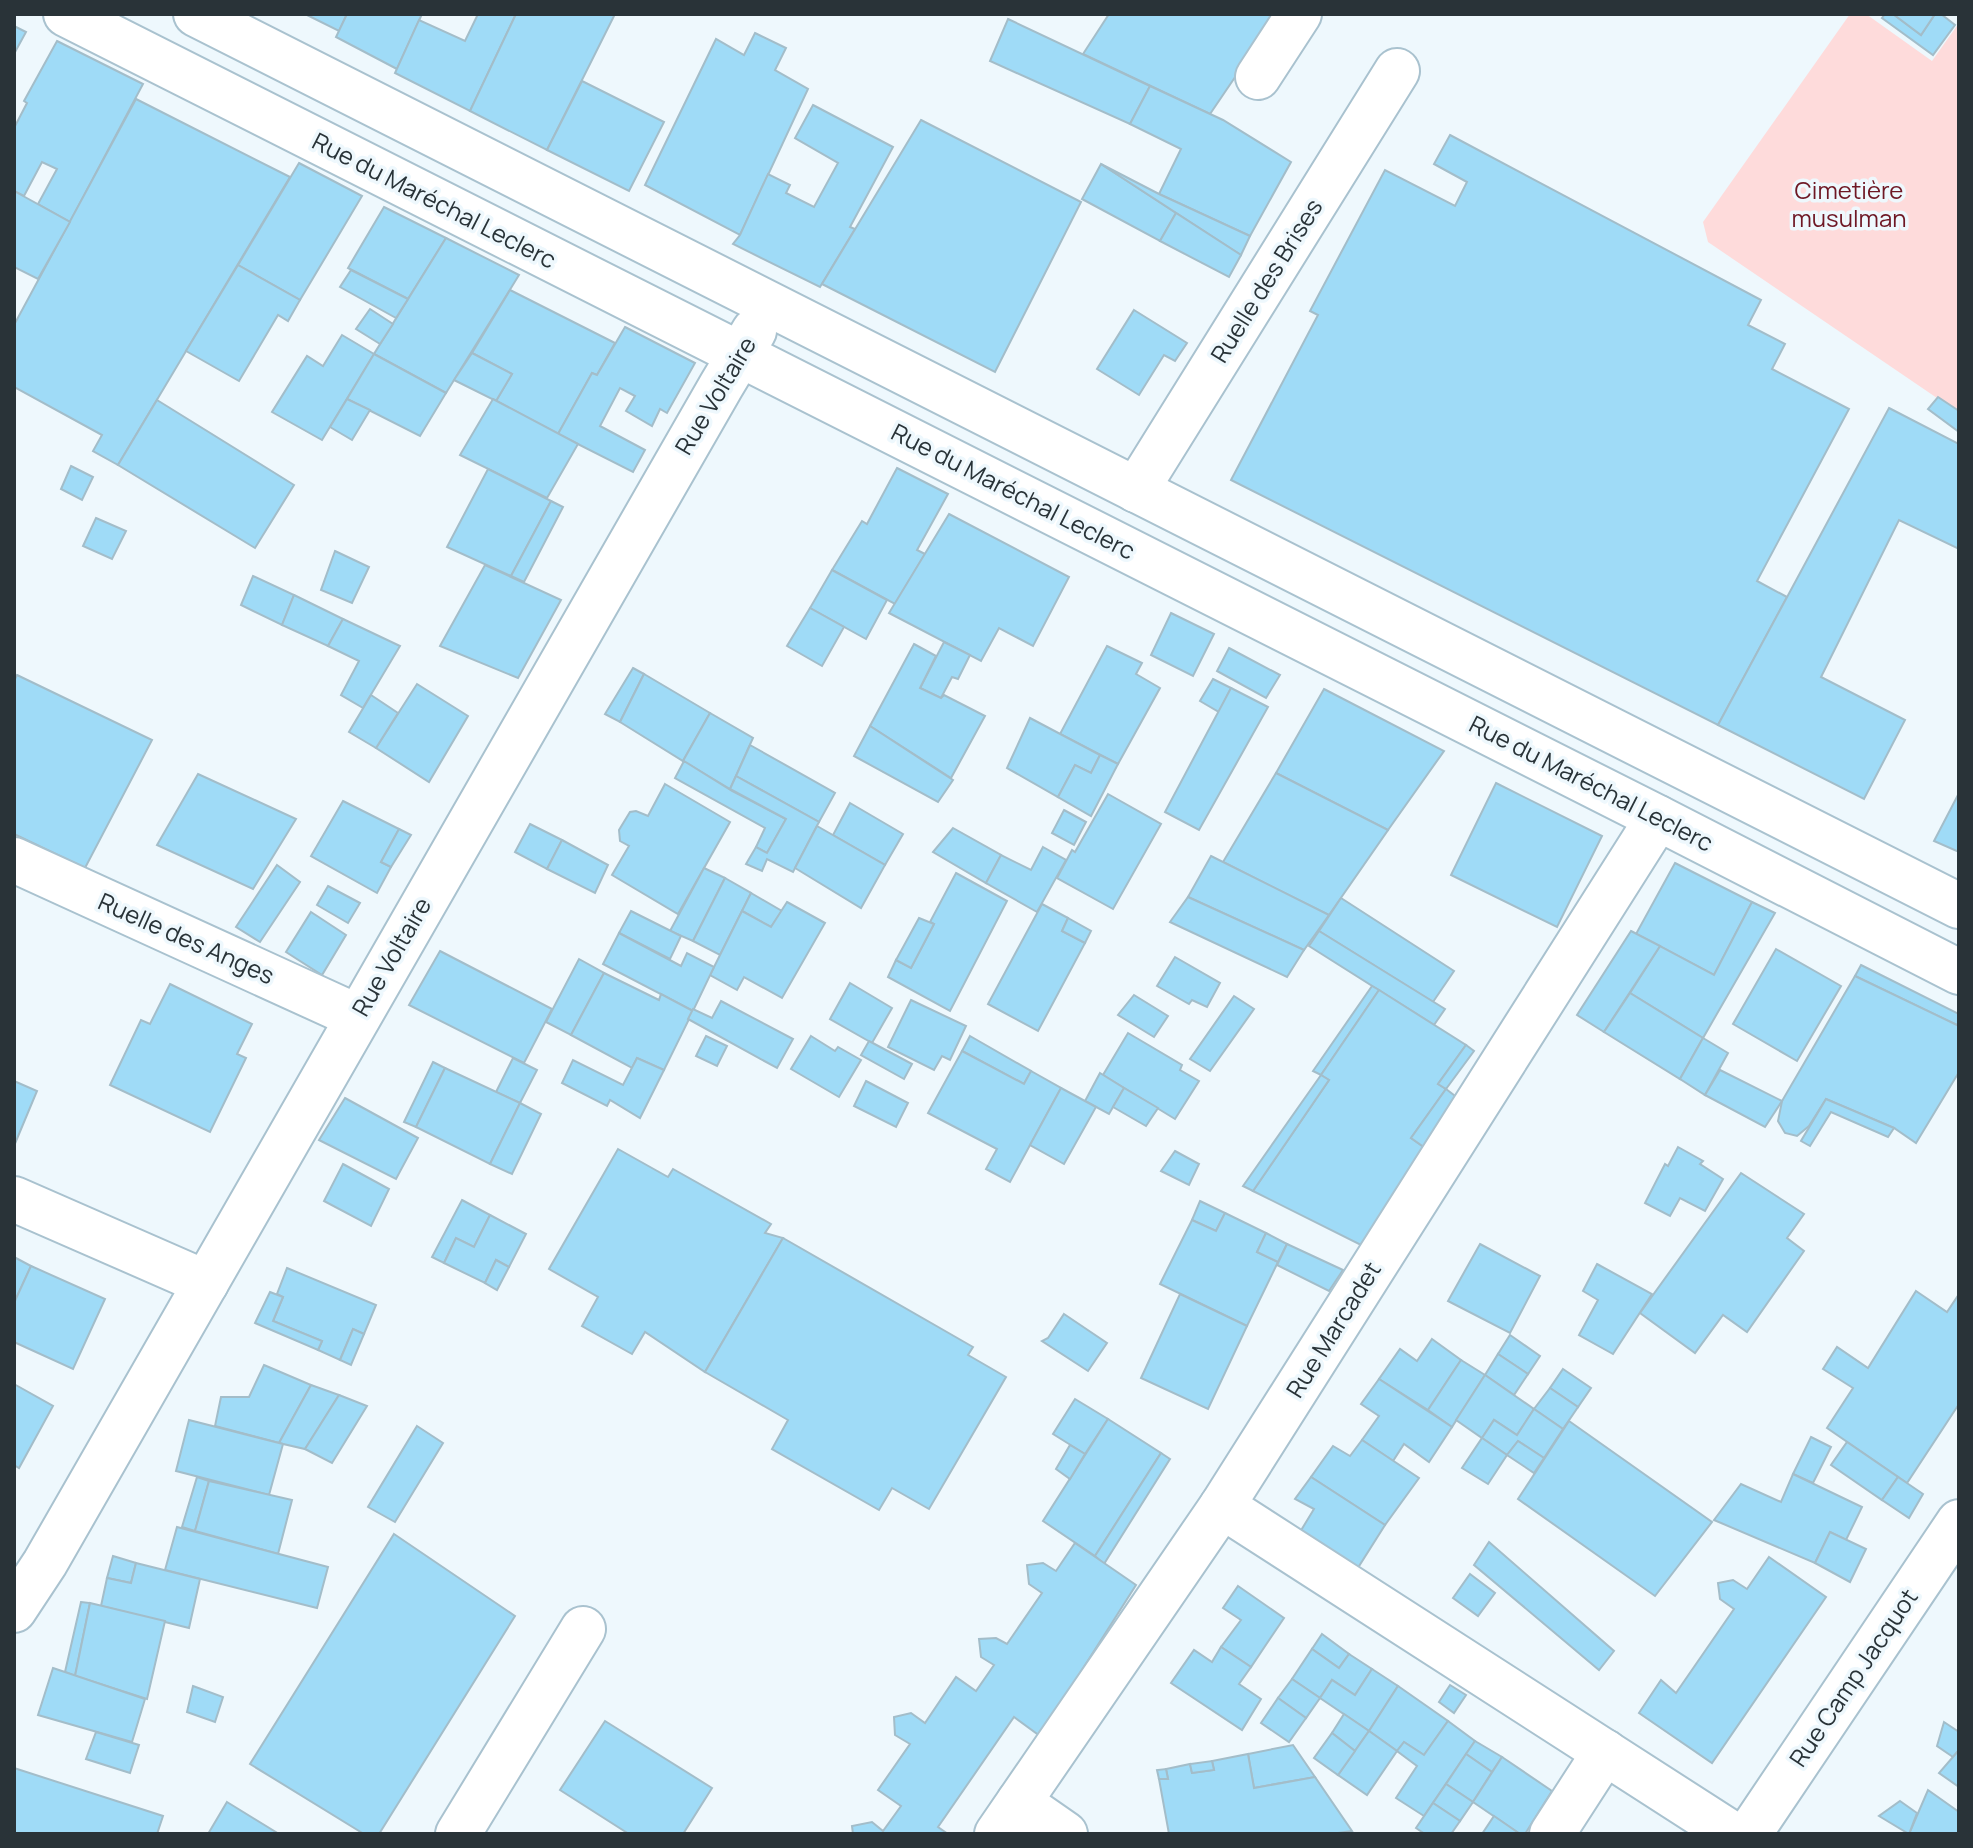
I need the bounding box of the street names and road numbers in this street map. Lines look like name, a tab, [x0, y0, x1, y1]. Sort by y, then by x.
street label: Rue du Maréchal Leclerc	[307, 124, 562, 276]
street label: Ruelle des Brises	[1202, 192, 1329, 368]
street label: Rue Voltaire	[667, 330, 763, 460]
street label: Rue du Maréchal Leclerc	[886, 415, 1141, 567]
street label: Rue du Maréchal Leclerc	[1464, 707, 1719, 859]
street label: Ruelle des Anges	[93, 884, 280, 991]
street label: Rue Voltaire	[343, 891, 438, 1022]
street label: Rue Marcadet	[1278, 1255, 1388, 1403]
street label: Rue Camp Jacquot	[1781, 1582, 1925, 1773]

